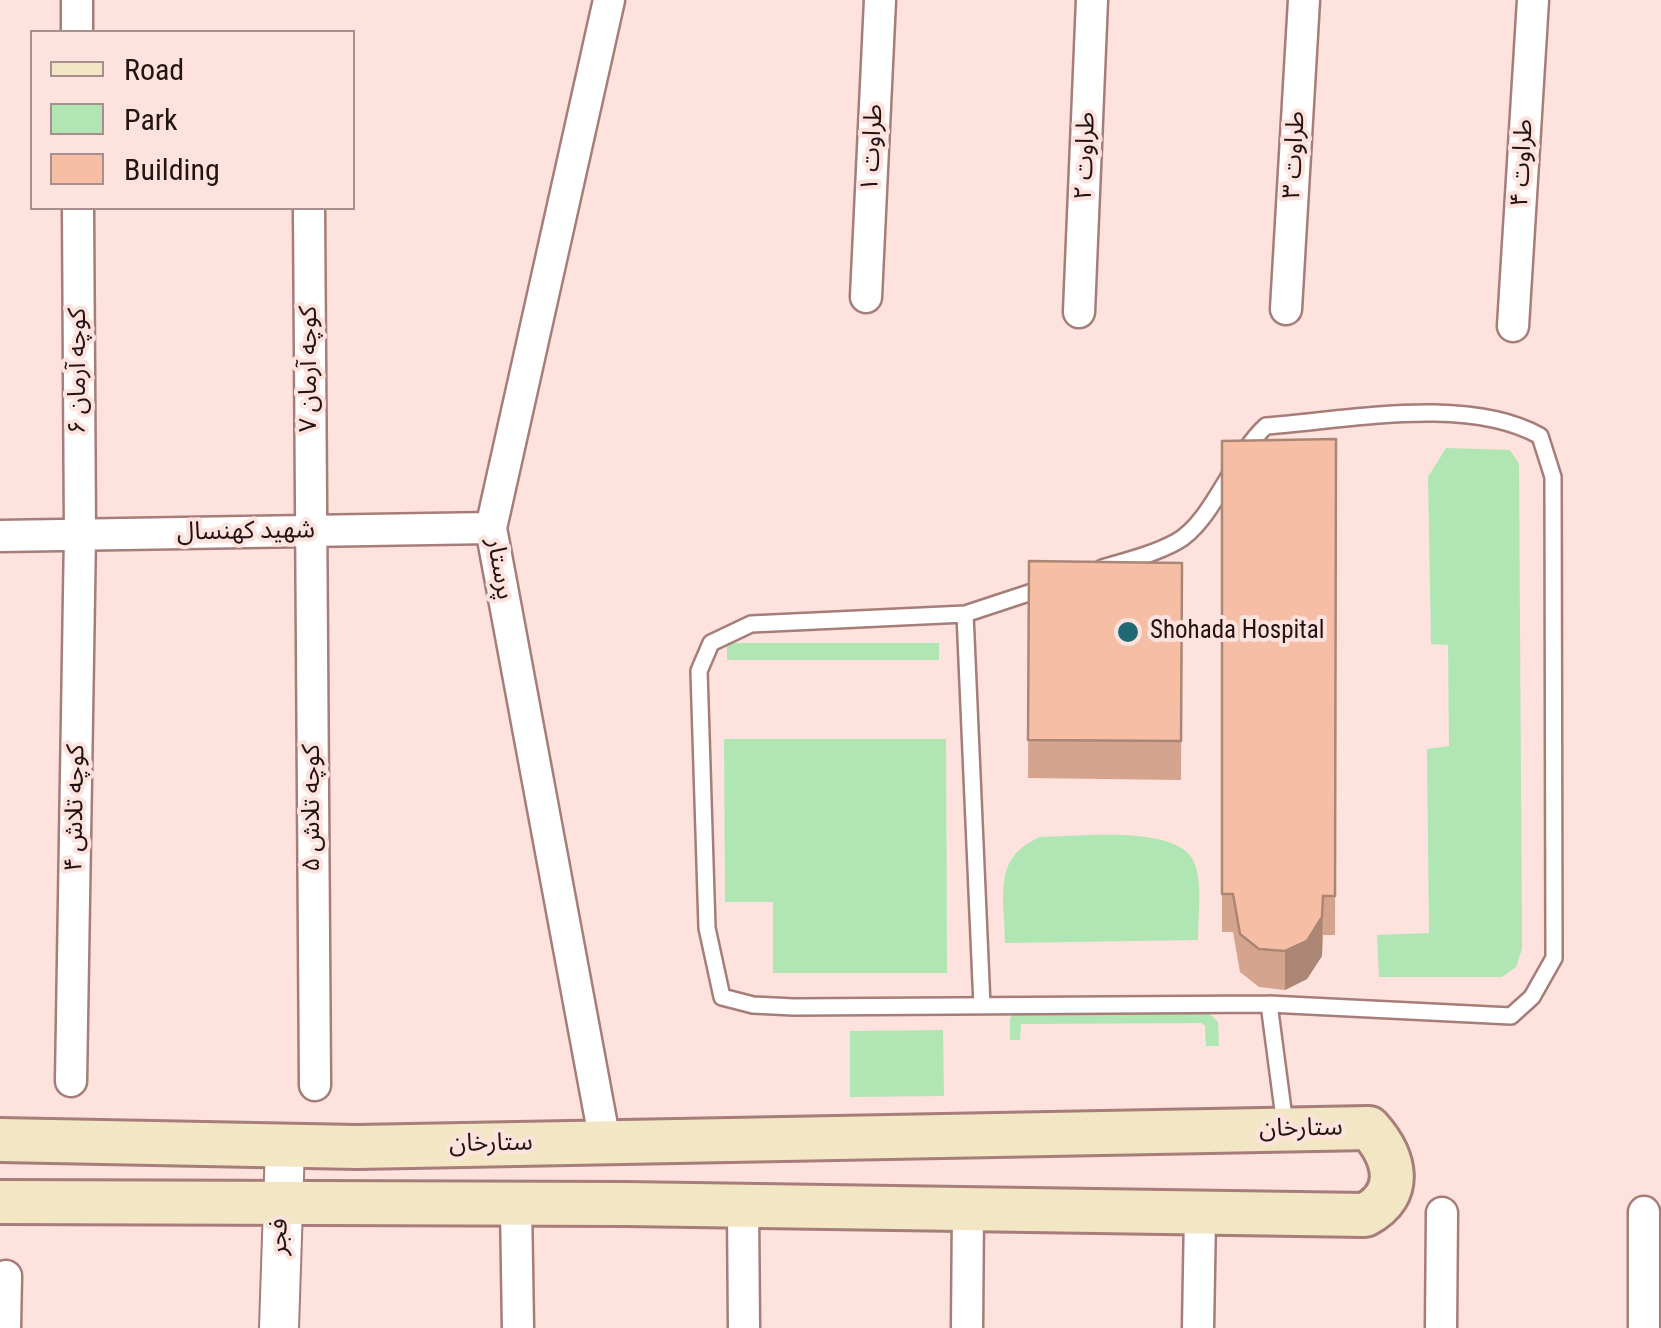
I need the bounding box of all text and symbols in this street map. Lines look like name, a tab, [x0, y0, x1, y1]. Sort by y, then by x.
legend	[30, 30, 355, 210]
text: Road	[124, 52, 184, 87]
text: Park	[124, 102, 178, 137]
street label: طراوت ۱	[856, 103, 890, 193]
street label: طراوت ۳	[1278, 110, 1312, 200]
street label: طراوت ۲	[1069, 111, 1103, 201]
street label: طراوت ۴	[1506, 118, 1540, 208]
text: Building	[124, 152, 220, 187]
street label: کوچه آرمان ۷	[295, 306, 325, 432]
street label: کوچه آرمان ۶	[64, 308, 94, 434]
street label: شهید کهنسال	[177, 516, 315, 548]
street label: پرستار	[479, 536, 519, 602]
place label: Shohada Hospital	[1150, 617, 1324, 647]
marker: Shohada Hospital	[1115, 619, 1141, 645]
street label: کوچه تلاش ۴	[60, 744, 92, 872]
street label: کوچه تلاش ۵	[298, 744, 328, 872]
street label: ستارخان	[1259, 1113, 1343, 1145]
street label: ستارخان	[449, 1128, 533, 1160]
street label: فجر	[265, 1218, 295, 1256]

